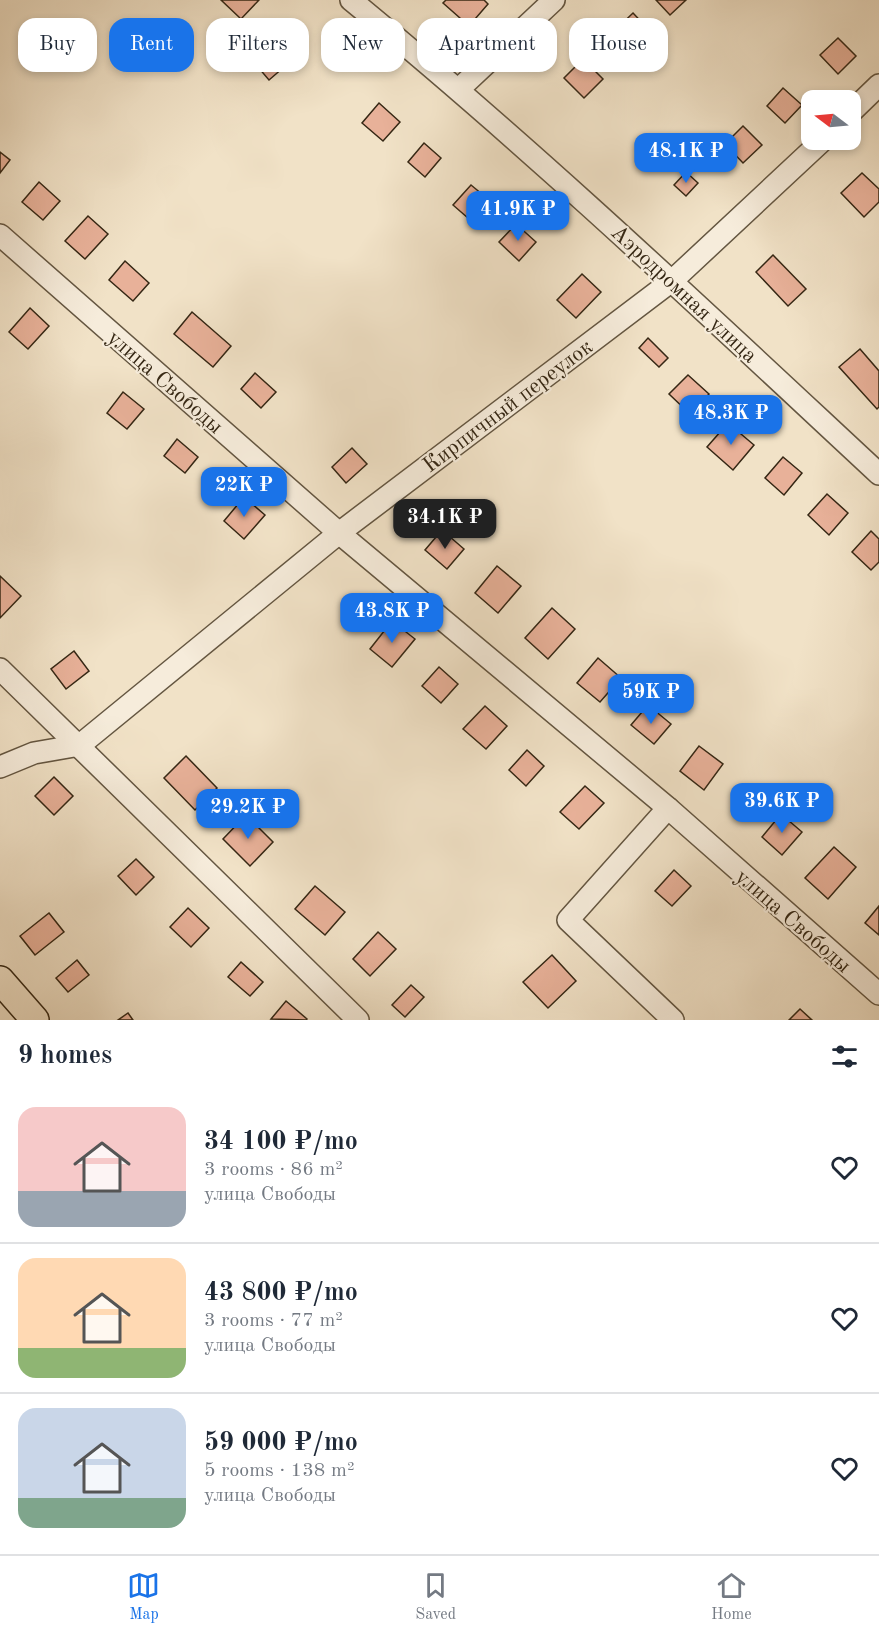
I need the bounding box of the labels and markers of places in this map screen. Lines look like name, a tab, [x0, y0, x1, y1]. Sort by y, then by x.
pin: 48.1K ₽	[631, 133, 741, 184]
pin: 41.9K ₽	[463, 191, 573, 242]
pin: 48.3K ₽	[676, 395, 786, 446]
pin: 22K ₽	[202, 467, 286, 518]
pin: 34.1K ₽	[390, 499, 500, 550]
pin: 43.8K ₽	[337, 593, 447, 644]
pin: 59K ₽	[609, 674, 693, 725]
pin: 39.6K ₽	[727, 783, 837, 834]
pin: 29.2K ₽	[193, 789, 303, 840]

